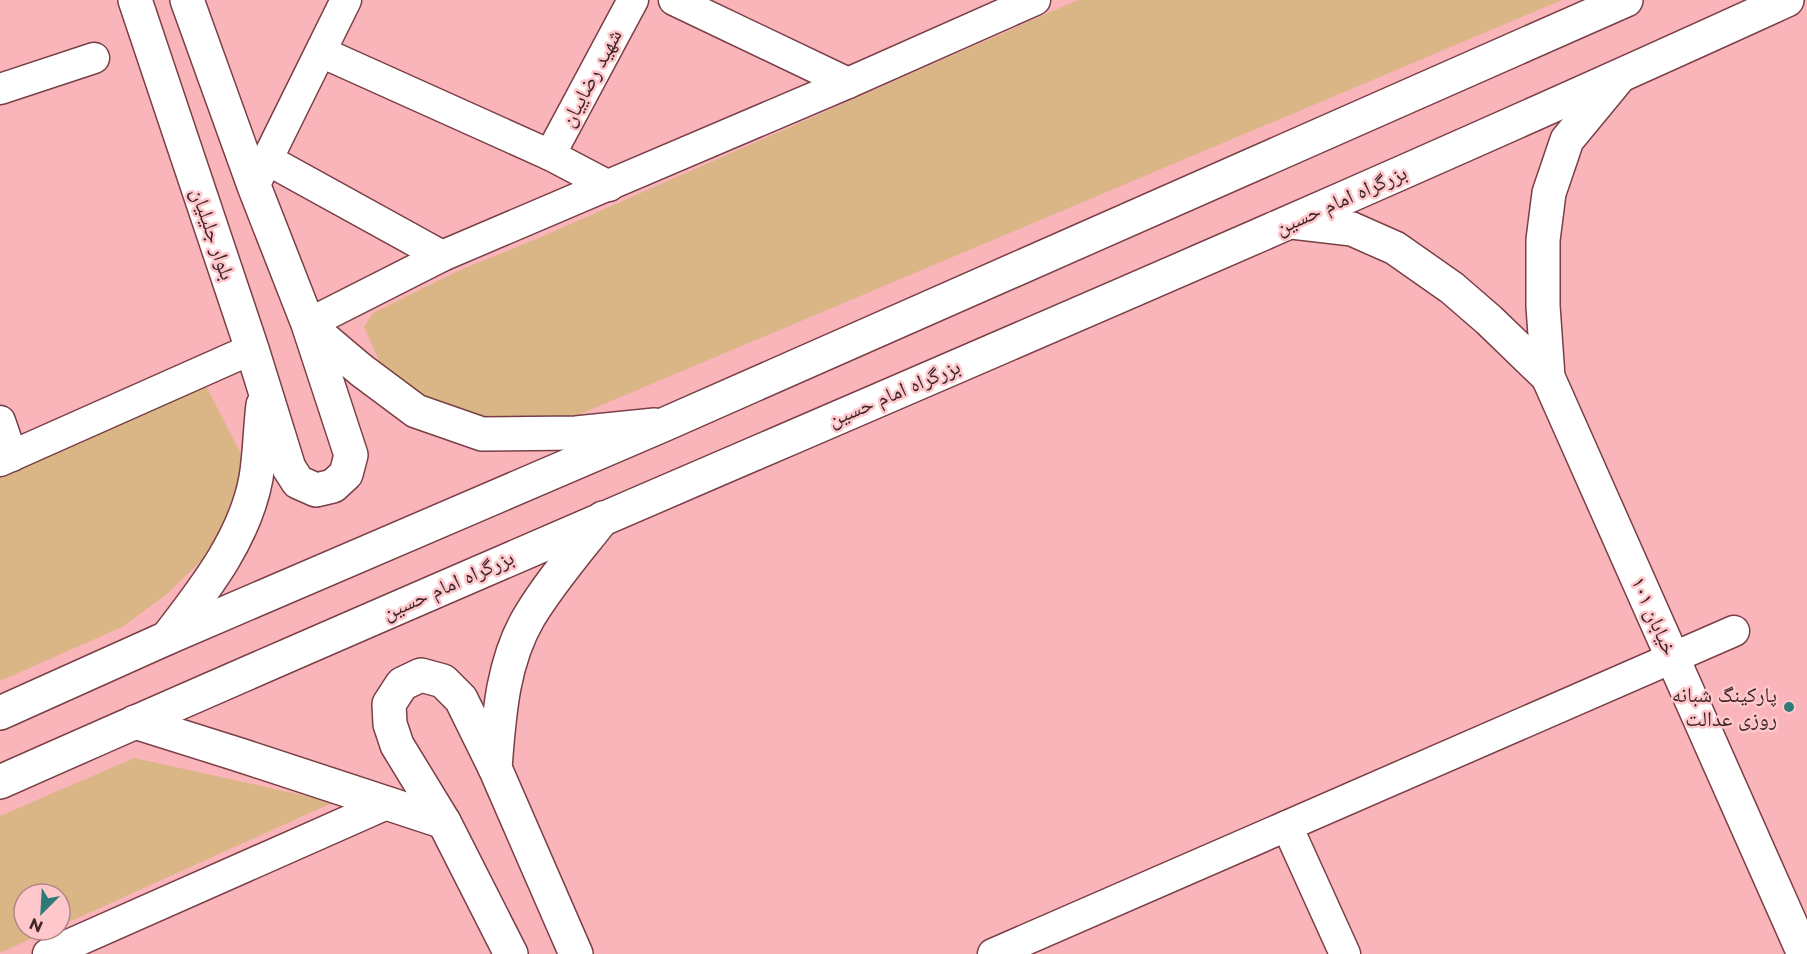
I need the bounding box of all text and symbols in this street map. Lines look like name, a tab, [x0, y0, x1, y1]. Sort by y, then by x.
street label: شهید رضاییان	[554, 25, 627, 131]
street label: بزرگراه امام حسین	[1271, 159, 1411, 242]
street label: بلوار جلیلیان	[186, 185, 241, 283]
street label: بزرگراه امام حسین	[824, 353, 965, 434]
street label: بزرگراه امام حسین	[378, 544, 518, 627]
street label: خیابان ۱۰۱	[1626, 573, 1683, 659]
place label: پارکینگ شبانه روزی عدالت	[1672, 682, 1777, 731]
marker: پارکینگ شبانه روزی عدالت	[1782, 700, 1796, 714]
north arrow	[12, 882, 72, 942]
text: N	[26, 914, 46, 937]

